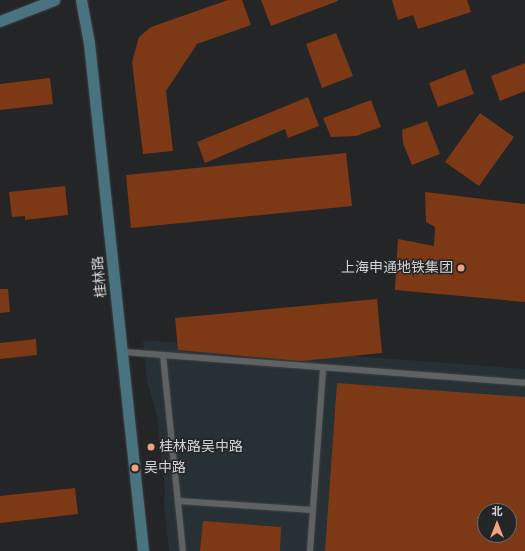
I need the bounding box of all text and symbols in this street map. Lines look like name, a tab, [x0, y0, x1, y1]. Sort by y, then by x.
street label: 桂林路	[89, 255, 111, 299]
place label: 上海申通地铁集团	[341, 260, 453, 276]
marker: 上海申通地铁集团	[456, 263, 466, 273]
place label: 桂林路吴中路	[159, 439, 243, 455]
marker: 桂林路吴中路	[146, 442, 156, 452]
place label: 吴中路	[144, 460, 186, 476]
marker: 吴中路	[129, 462, 141, 474]
north arrow	[477, 503, 517, 543]
text: 北	[492, 505, 503, 518]

